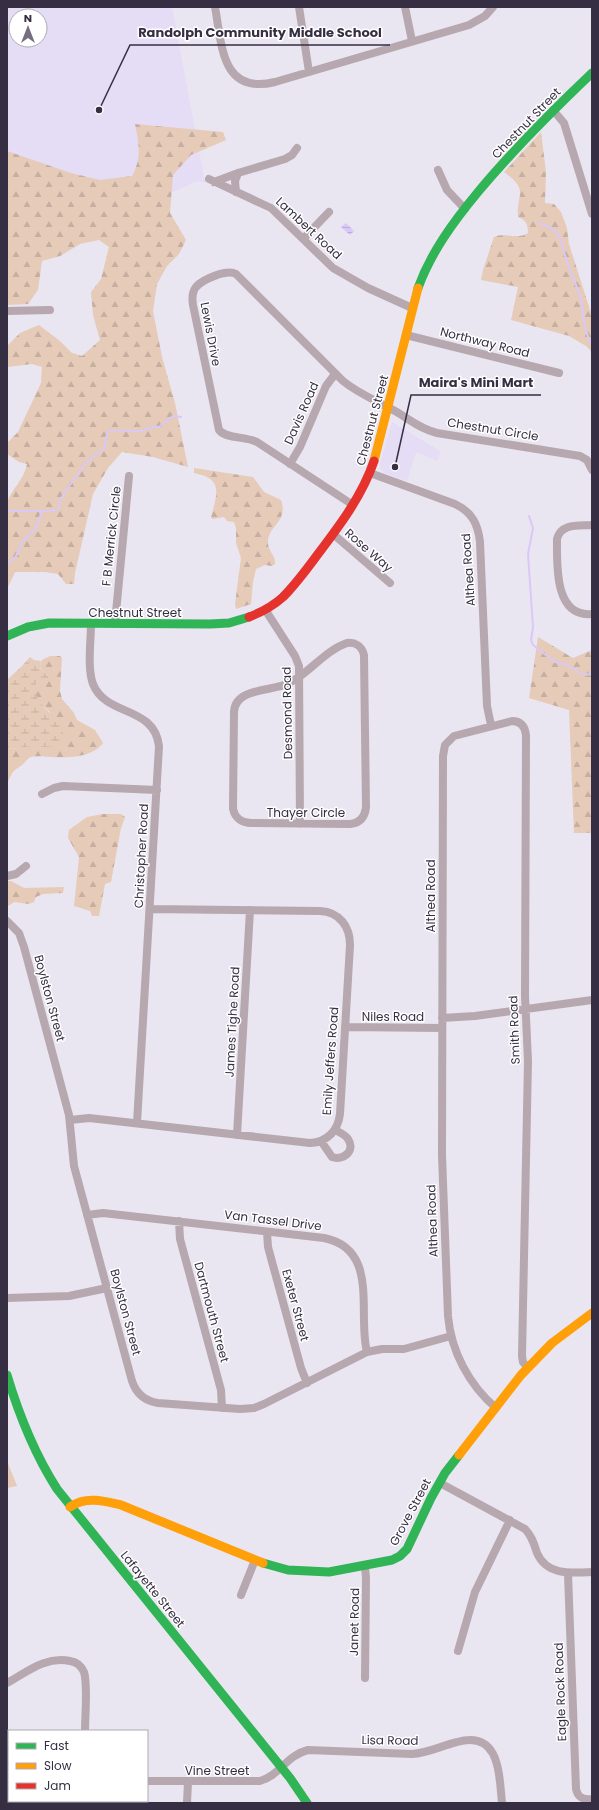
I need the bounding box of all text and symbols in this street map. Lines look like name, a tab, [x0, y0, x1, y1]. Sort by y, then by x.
north arrow	[8, 8, 48, 48]
text: N	[24, 10, 32, 26]
callout: Randolph Community Middle School	[130, 20, 390, 45]
text: Randolph Community Middle School	[138, 23, 382, 42]
street label: Chestnut Street	[488, 84, 564, 162]
street label: Lambert Road	[272, 193, 346, 263]
street label: Lewis Drive	[196, 300, 226, 368]
street label: Northway Road	[438, 323, 532, 361]
callout: Maira's Mini Mart	[411, 370, 541, 395]
street label: Chestnut Street	[352, 373, 392, 467]
text: Maira's Mini Mart	[419, 373, 533, 392]
street label: Davis Road	[280, 379, 322, 447]
street label: Chestnut Circle	[446, 413, 540, 445]
street label: F B Merrick Circle	[97, 485, 125, 587]
street label: Rose Way	[341, 524, 397, 576]
street label: Althea Road	[457, 533, 479, 607]
street label: Chestnut Street	[88, 604, 182, 621]
street label: Desmond Road	[278, 667, 296, 759]
street label: Christopher Road	[130, 803, 152, 909]
street label: Thayer Circle	[267, 804, 345, 821]
street label: Althea Road	[422, 859, 439, 933]
street label: Boylston Street	[30, 953, 70, 1043]
street label: James Tighe Road	[221, 966, 243, 1078]
street label: Smith Road	[504, 995, 524, 1065]
street label: Emily Jeffers Road	[318, 1006, 342, 1116]
street label: Niles Road	[362, 1008, 424, 1025]
street label: Althea Road	[422, 1184, 442, 1258]
street label: Van Tassel Drive	[223, 1206, 323, 1234]
street label: Dartmouth Street	[190, 1260, 234, 1364]
street label: Boylston Street	[106, 1267, 146, 1357]
street label: Exeter Street	[278, 1267, 314, 1343]
street label: Grove Street	[385, 1475, 435, 1549]
street label: Lafayette Street	[117, 1547, 189, 1631]
street label: Janet Road	[345, 1588, 363, 1656]
street label: Eagle Rock Road	[550, 1642, 570, 1742]
legend	[8, 1730, 148, 1802]
street label: Lisa Road	[361, 1731, 419, 1749]
text: Fast	[44, 1737, 69, 1754]
text: Slow	[44, 1757, 72, 1774]
street label: Vine Street	[185, 1762, 249, 1779]
text: Jam	[44, 1777, 71, 1794]

